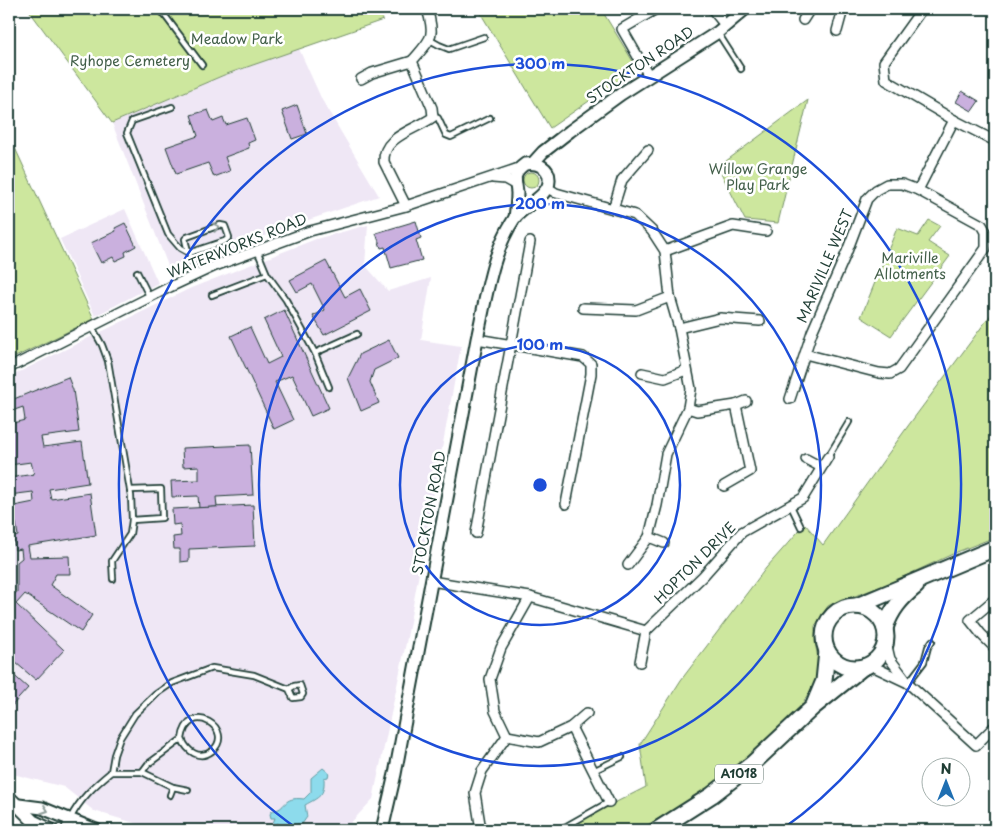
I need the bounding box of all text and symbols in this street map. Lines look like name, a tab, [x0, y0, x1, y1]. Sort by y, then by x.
street label: STOCKTON ROAD	[582, 21, 698, 109]
park label: Meadow Park	[191, 28, 284, 49]
park label: Ryhope Cemetery	[70, 50, 190, 71]
text: 300 m	[515, 51, 565, 74]
park label: Willow Grange Play Park	[709, 158, 808, 195]
text: 200 m	[515, 191, 565, 214]
street label: MARIVILLE WEST	[791, 205, 858, 326]
street label: WATERWORKS ROAD	[164, 208, 310, 283]
one-way arrow	[212, 223, 220, 233]
park label: Mariville Allotments	[874, 247, 946, 284]
text: 100 m	[517, 332, 563, 355]
street label: STOCKTON ROAD	[406, 449, 451, 577]
centre of rings	[531, 476, 549, 494]
street label: HOPTON DRIVE	[649, 517, 740, 608]
north arrow	[922, 756, 972, 806]
text: N	[940, 758, 952, 779]
road number: A1018	[715, 764, 763, 784]
one-way arrow	[40, 804, 49, 814]

